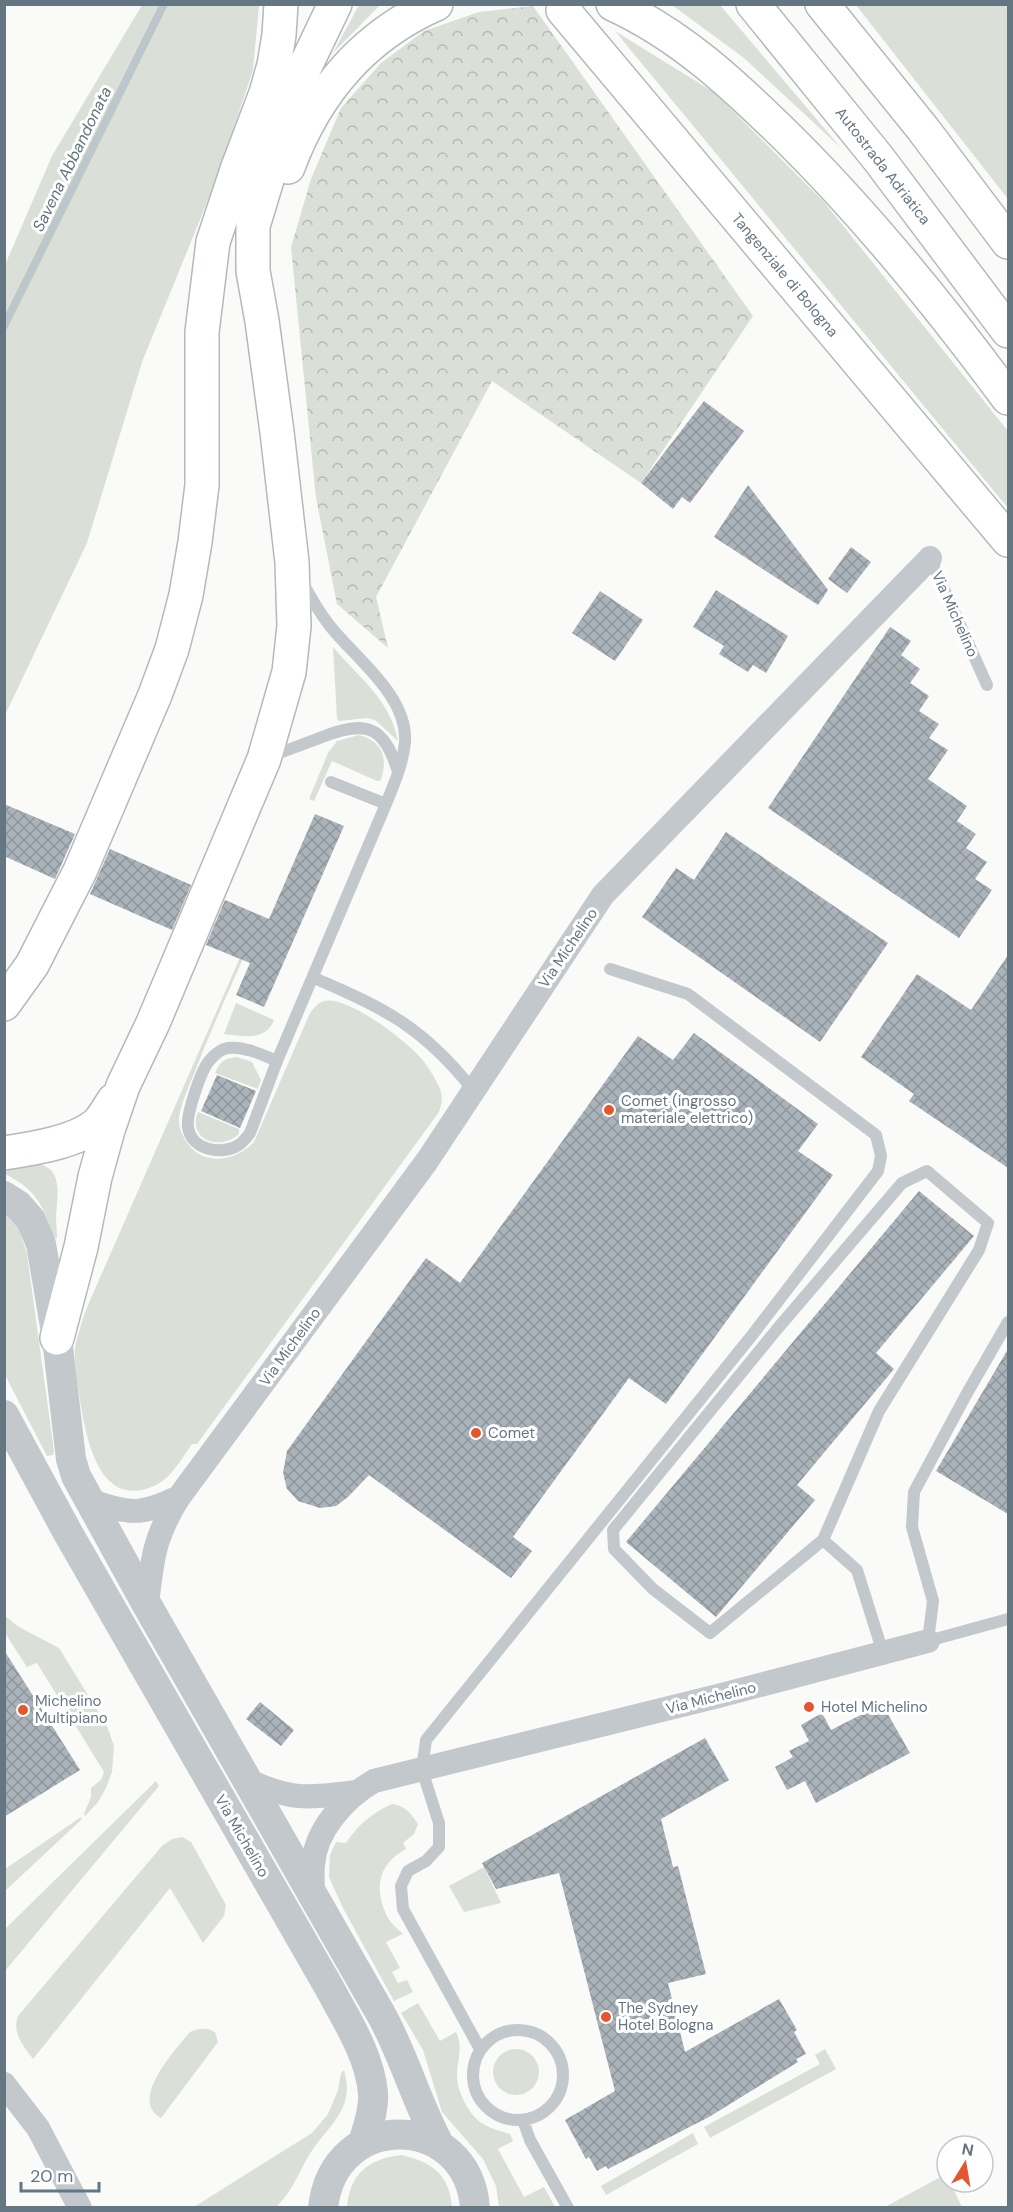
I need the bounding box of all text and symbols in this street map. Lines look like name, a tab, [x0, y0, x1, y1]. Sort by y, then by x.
water label: Savena Abbandonata	[28, 83, 116, 235]
street label: Autostrada Adriatica	[831, 103, 935, 229]
street label: Tangenziale di Bologna	[727, 209, 843, 341]
street label: Via Michelino	[927, 568, 983, 660]
street label: Via Michelino	[534, 904, 602, 992]
place label: Comet (ingrosso materiale elettrico)	[621, 1091, 753, 1128]
marker: Comet (ingrosso materiale elettrico)	[602, 1103, 616, 1117]
street label: Via Michelino	[255, 1304, 325, 1390]
place label: Comet	[488, 1423, 535, 1443]
marker: Comet	[469, 1426, 483, 1440]
street label: Via Michelino	[664, 1677, 758, 1719]
place label: Michelino Multipiano	[35, 1691, 108, 1728]
place label: Hotel Michelino	[821, 1697, 928, 1717]
marker: Hotel Michelino	[802, 1700, 816, 1714]
marker: Michelino Multipiano	[16, 1703, 30, 1717]
street label: Via Michelino	[210, 1791, 274, 1881]
place label: The Sydney Hotel Bologna	[618, 1998, 713, 2035]
marker: The Sydney Hotel Bologna	[599, 2010, 613, 2024]
north arrow	[935, 2134, 995, 2194]
text: N	[960, 2138, 975, 2161]
scale bar	[21, 2155, 99, 2193]
text: 20 m	[30, 2164, 73, 2188]

